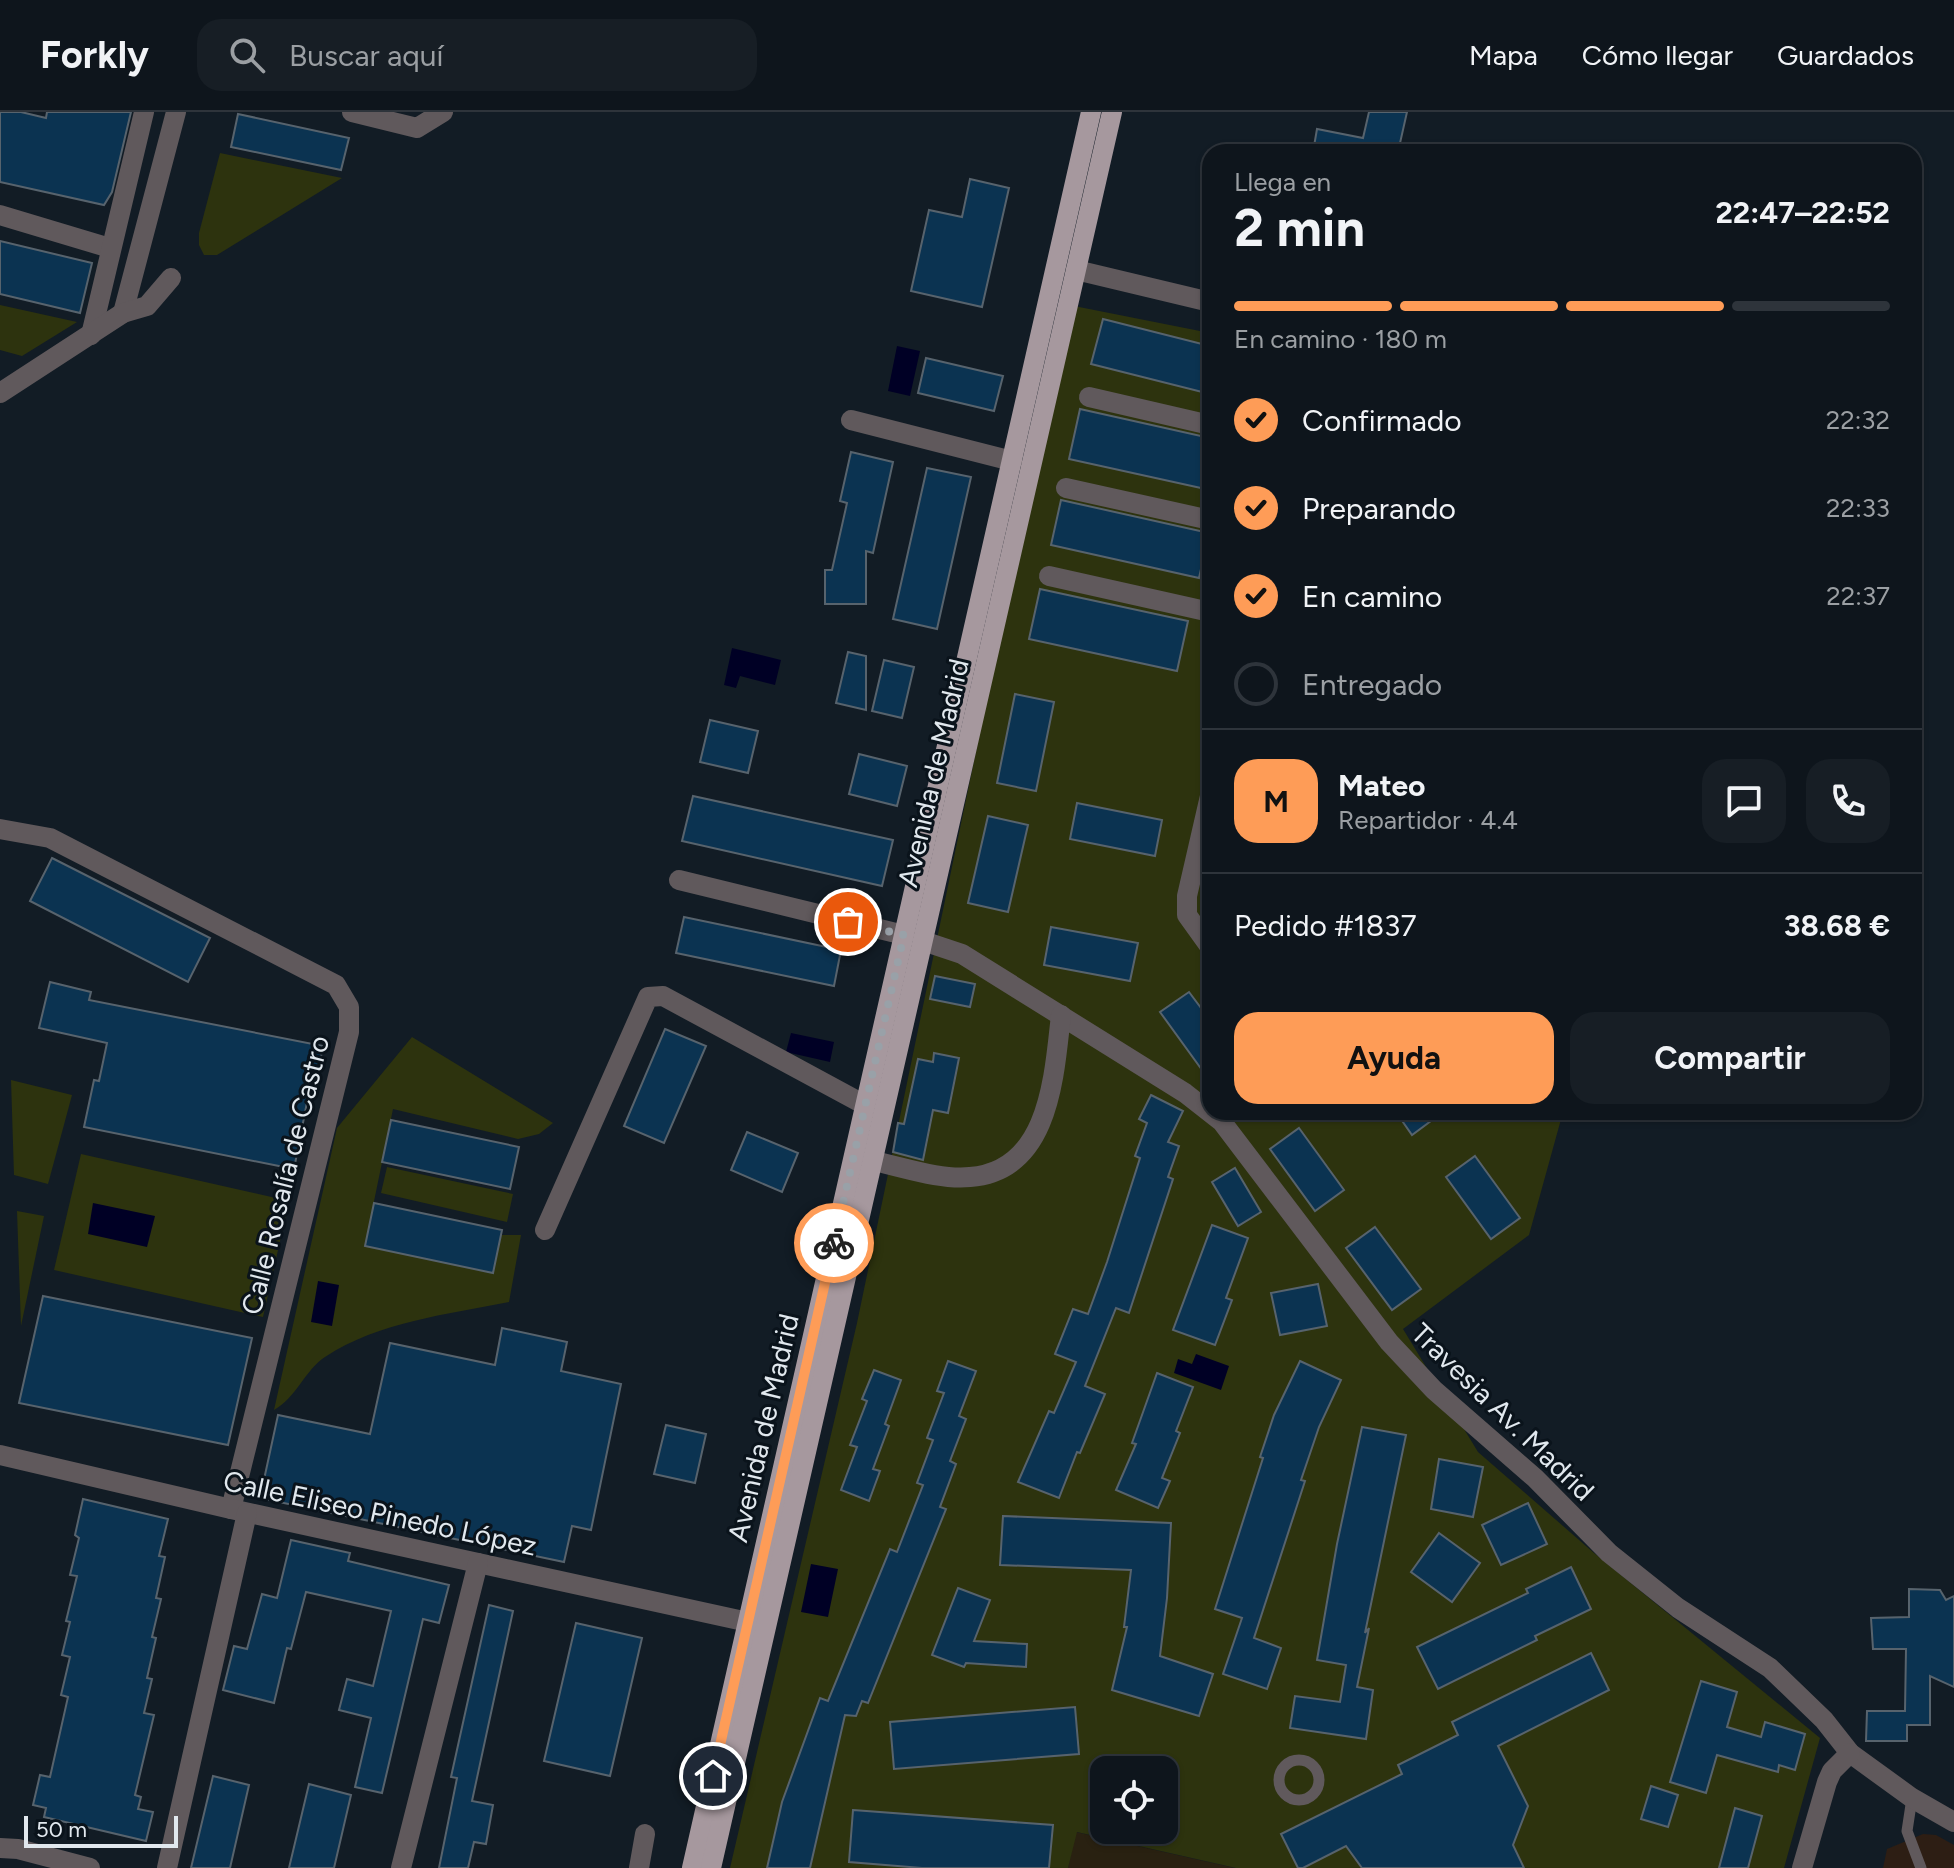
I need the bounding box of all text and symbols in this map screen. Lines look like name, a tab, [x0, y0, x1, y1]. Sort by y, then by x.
search box	[197, 19, 757, 91]
text: Forkly	[40, 32, 149, 78]
icon: search	[225, 33, 269, 77]
text: Buscar aquí	[289, 37, 443, 74]
text: Mapa	[1469, 38, 1538, 72]
text: Cómo llegar	[1582, 38, 1733, 72]
text: Guardados	[1777, 38, 1914, 72]
text: Llega en	[1234, 166, 1331, 198]
text: 22:47–22:52	[1715, 194, 1890, 231]
text: 2 min	[1234, 197, 1365, 259]
text: En camino · 180 m	[1234, 323, 1447, 355]
icon: check	[1234, 398, 1278, 442]
text: Confirmado	[1302, 402, 1462, 439]
text: 22:32	[1826, 404, 1890, 436]
icon: check	[1234, 486, 1278, 530]
text: Preparando	[1302, 490, 1456, 527]
text: 22:33	[1826, 492, 1890, 524]
icon: check	[1234, 574, 1278, 618]
text: En camino	[1302, 578, 1442, 615]
text: 22:37	[1826, 580, 1890, 612]
street label: Avenida de Madrid	[890, 656, 976, 890]
text: Entregado	[1302, 666, 1442, 703]
button: chat	[1702, 759, 1786, 843]
button: phone	[1806, 759, 1890, 843]
text: Mateo	[1338, 767, 1426, 804]
text: M	[1263, 783, 1289, 820]
text: Repartidor · 4.4	[1338, 804, 1518, 836]
pin	[814, 888, 882, 956]
icon: bag	[826, 900, 870, 944]
text: Pedido #1837	[1234, 907, 1417, 944]
text: 38.68 €	[1784, 907, 1890, 944]
button: Ayuda	[1234, 1012, 1554, 1104]
button: Compartir	[1570, 1012, 1890, 1104]
street label: Calle Rosalía de Castro	[234, 1032, 336, 1318]
courier	[794, 1203, 874, 1283]
icon: bike	[812, 1221, 856, 1265]
street label: Avenida de Madrid	[720, 1311, 806, 1545]
street label: Travesia Av. Madrid	[1405, 1316, 1601, 1508]
street label: Calle Eliseo Pinedo López	[220, 1463, 540, 1563]
pin	[679, 1742, 747, 1810]
icon: home	[691, 1754, 735, 1798]
map controls	[1090, 1756, 1178, 1844]
button: locate	[1090, 1756, 1178, 1844]
scale bar	[24, 1812, 178, 1848]
text: 50 m	[36, 1816, 87, 1843]

